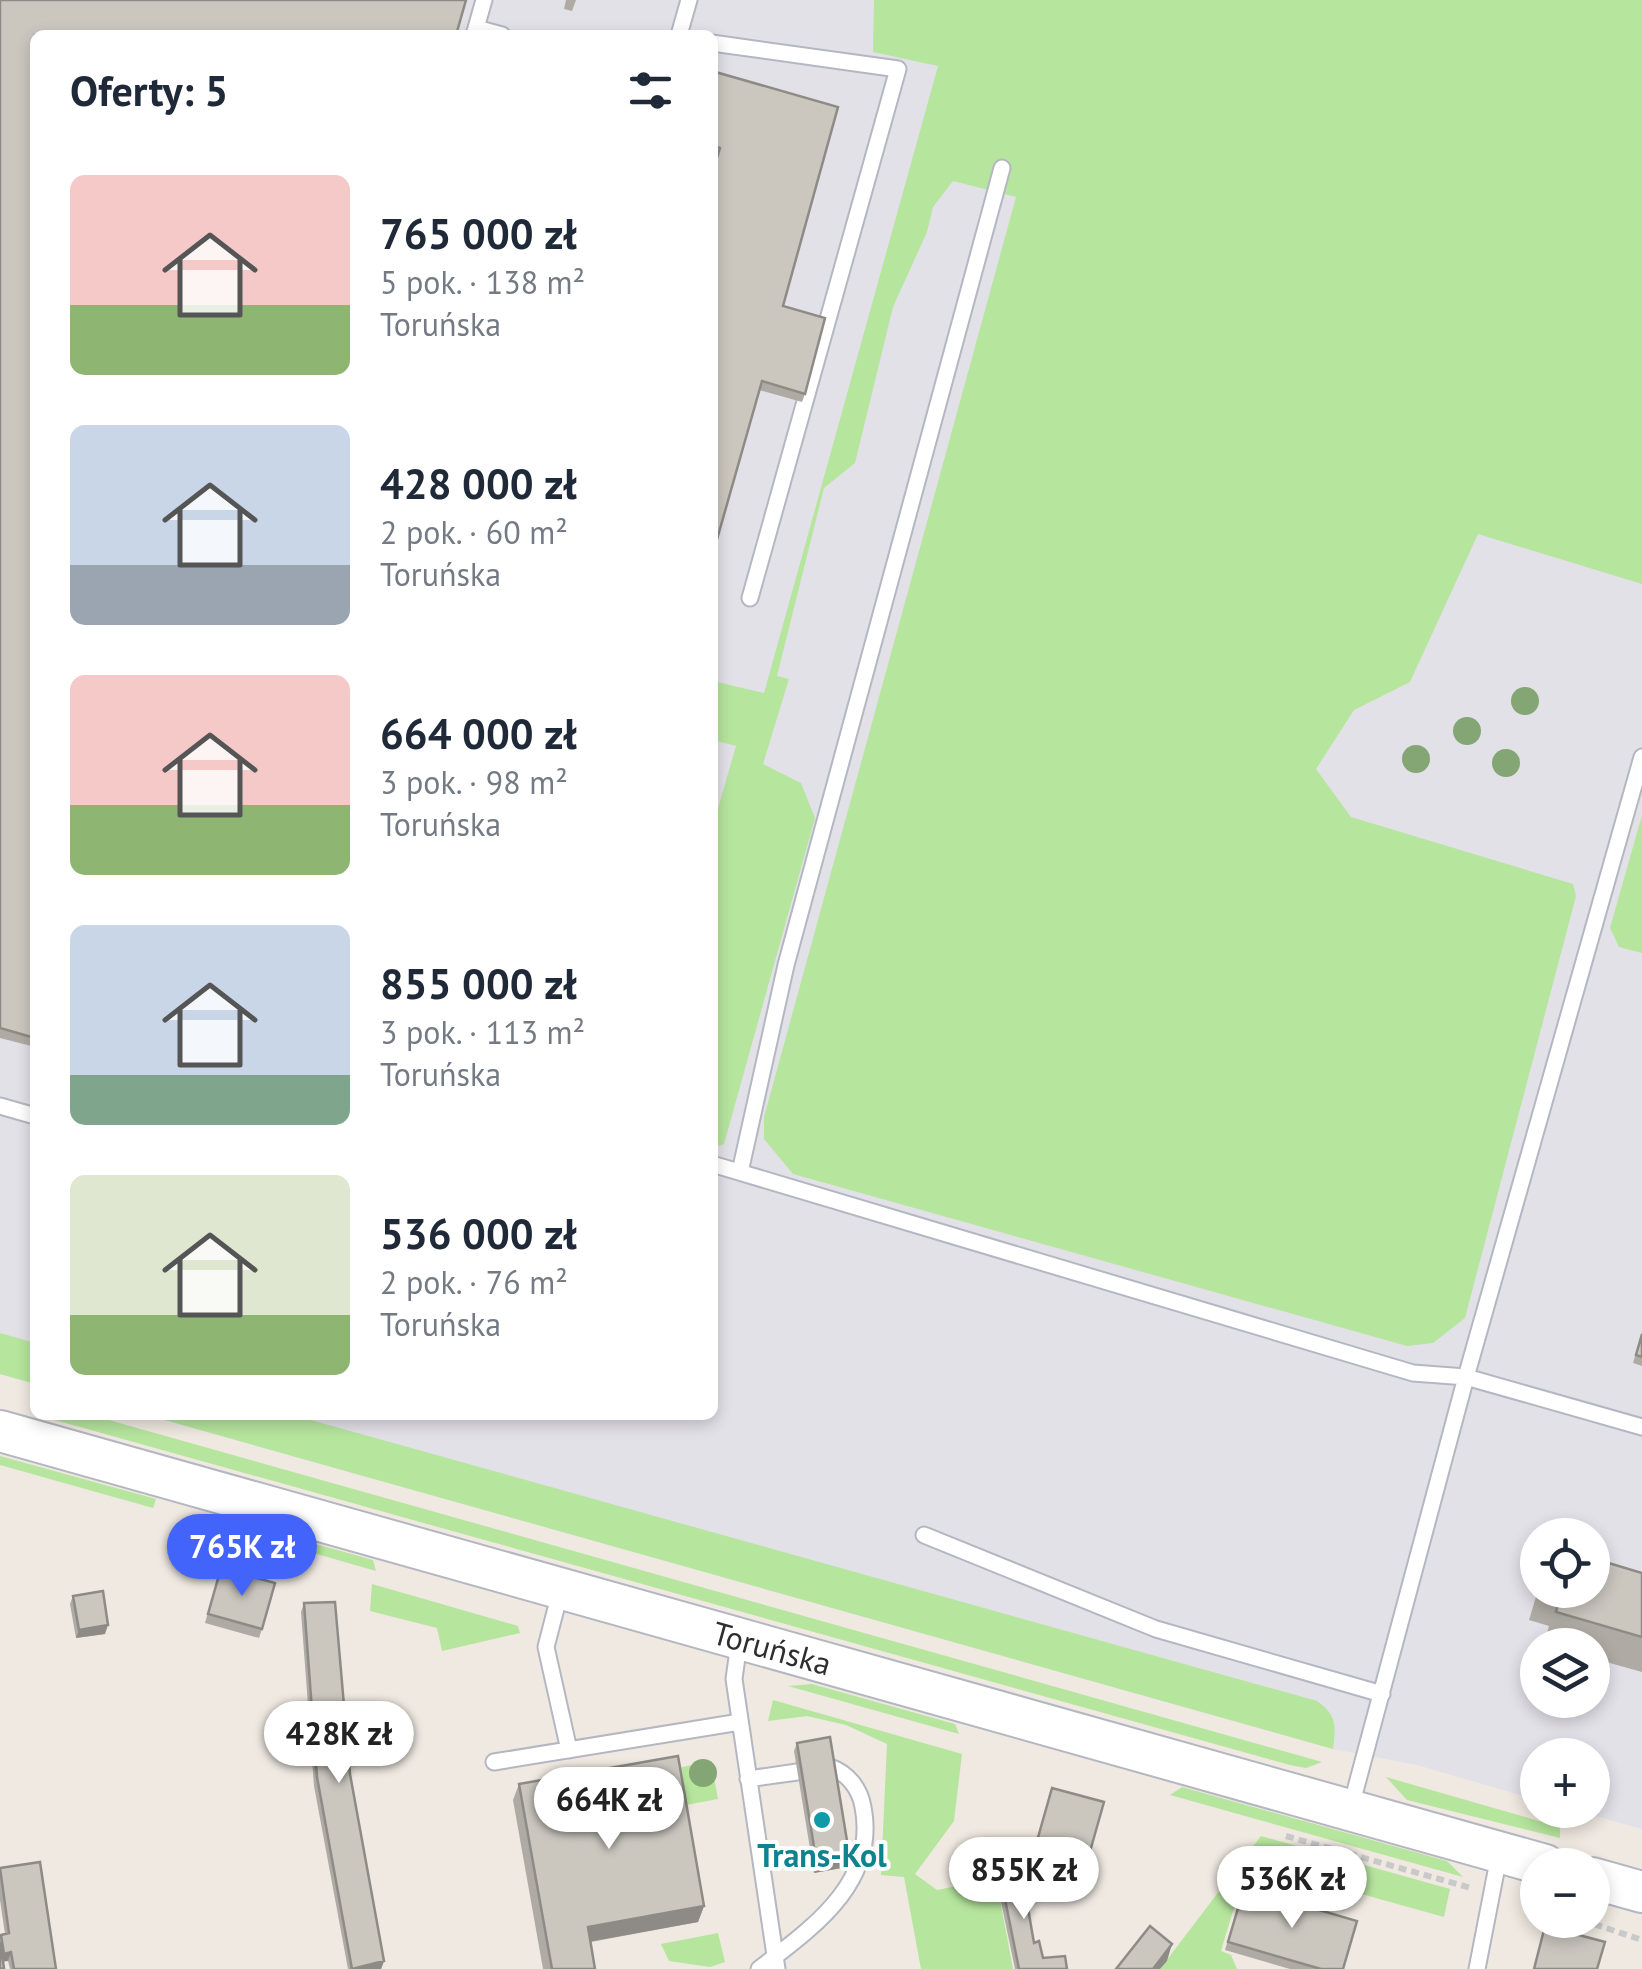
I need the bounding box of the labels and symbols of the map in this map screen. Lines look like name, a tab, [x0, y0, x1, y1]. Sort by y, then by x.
pin: 765K zł	[150, 1514, 334, 1599]
street label: Toruńska	[708, 1611, 836, 1684]
pin: 428K zł	[247, 1701, 431, 1786]
pin: 664K zł	[517, 1767, 701, 1852]
marker: Trans-Kol	[811, 1809, 833, 1831]
place label: Trans-Kol	[757, 1834, 887, 1876]
pin: 855K zł	[932, 1837, 1116, 1922]
pin: 536K zł	[1200, 1846, 1384, 1931]

